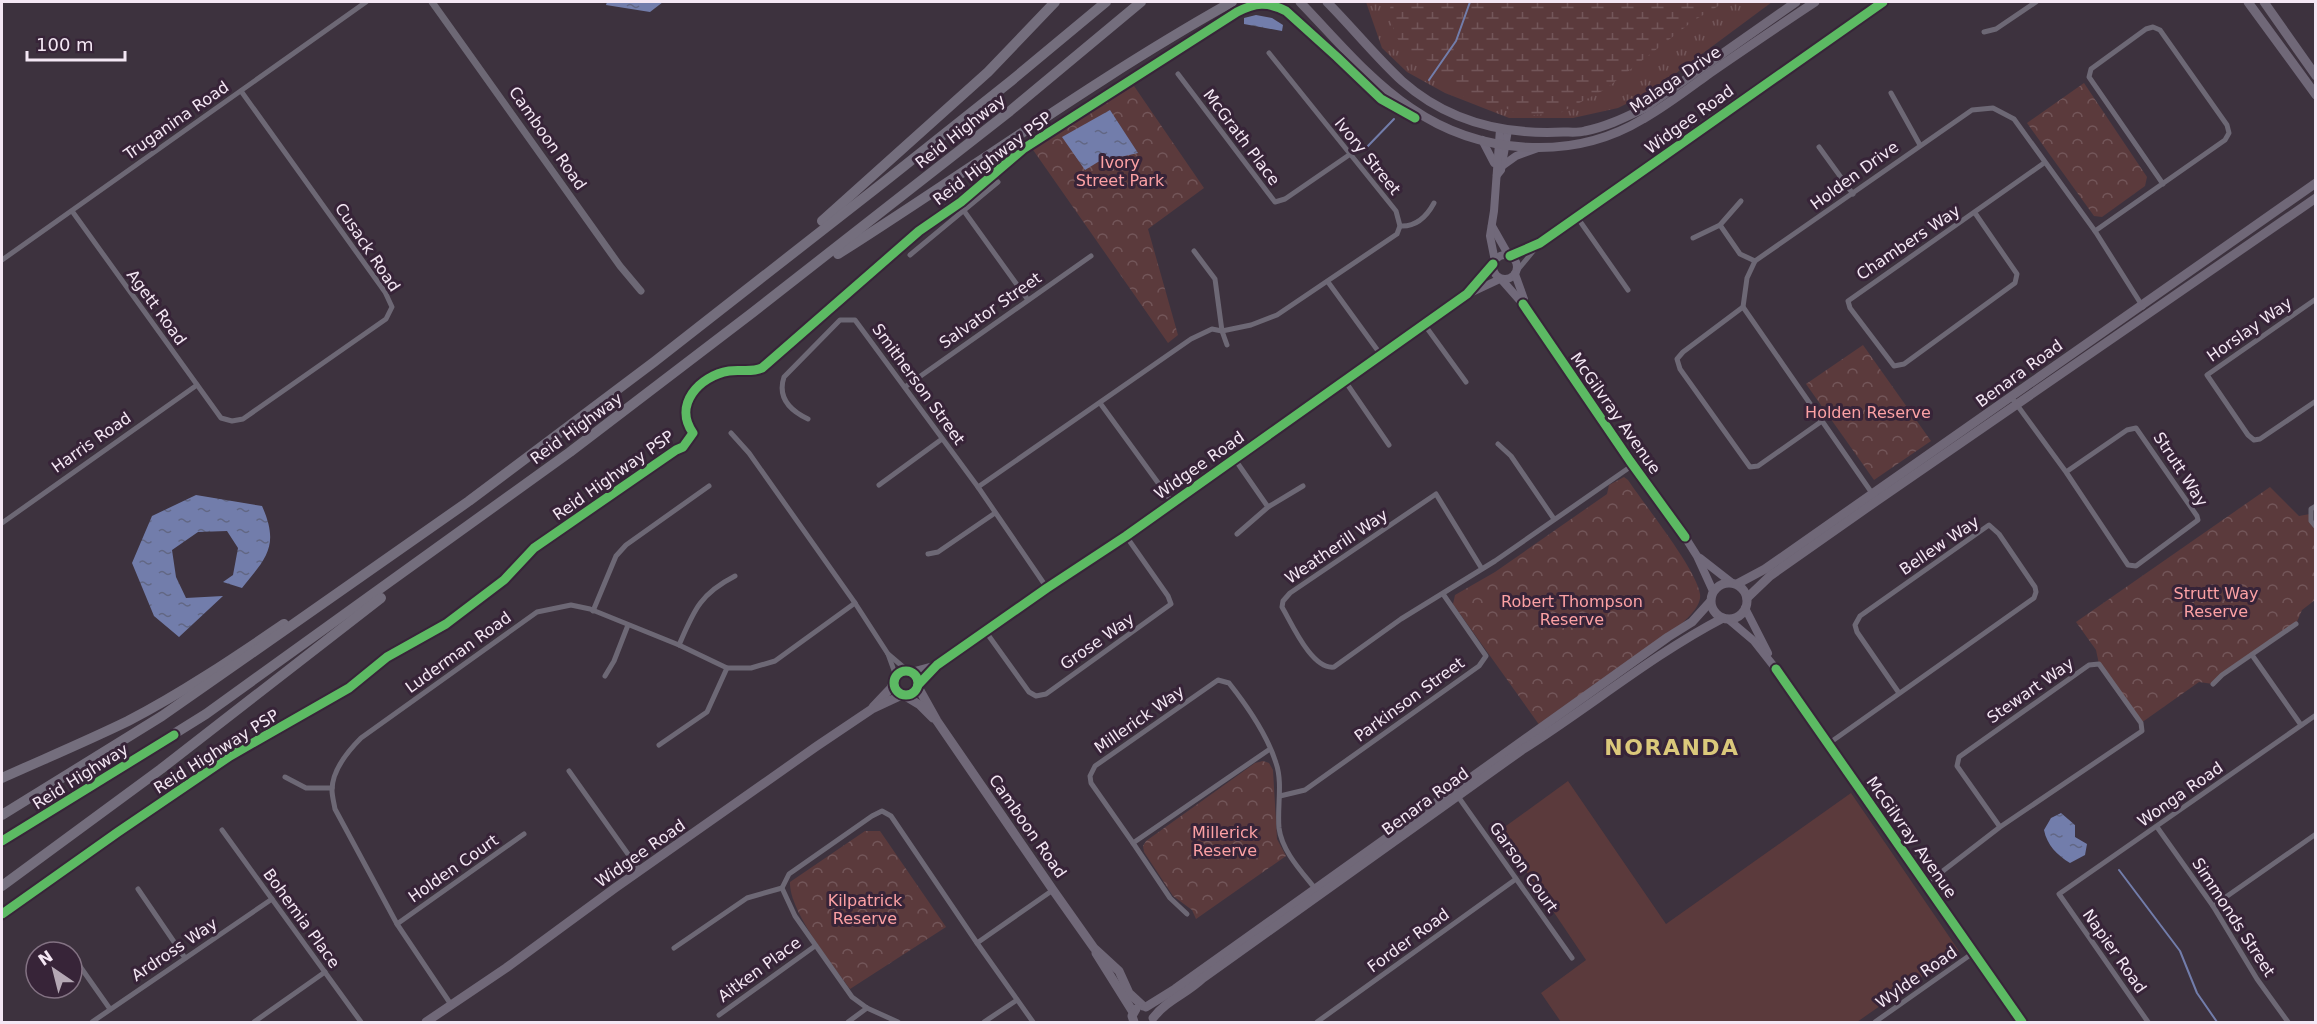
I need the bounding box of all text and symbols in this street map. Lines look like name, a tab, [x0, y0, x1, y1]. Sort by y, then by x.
scale bar	[27, 24, 124, 62]
text: 100 m	[36, 34, 94, 55]
street label: Malaga Drive	[1626, 42, 1724, 117]
street label: Truganina Road	[119, 77, 232, 164]
street label: Widgee Road	[1641, 81, 1737, 158]
street label: Camboon Road	[505, 83, 590, 194]
street label: McGrath Place	[1199, 85, 1284, 189]
street label: Reid Highway	[911, 90, 1009, 172]
street label: Reid Highway PSP	[929, 107, 1056, 209]
street label: Ivory Street	[1331, 114, 1404, 199]
street label: Holden Drive	[1807, 137, 1902, 214]
park label: Ivory Street Park	[1076, 153, 1165, 190]
street label: Cusack Road	[331, 199, 404, 295]
street label: Chambers Way	[1853, 201, 1964, 284]
street label: Agett Road	[123, 266, 190, 349]
street label: Salvator Street	[936, 268, 1045, 353]
street label: Horslay Way	[2203, 293, 2296, 366]
street label: Smitherson Street	[868, 320, 969, 449]
street label: Benara Road	[1972, 336, 2066, 411]
street label: McGilvray Avenue	[1567, 349, 1665, 478]
street label: Reid Highway	[527, 389, 626, 468]
park label: Holden Reserve	[1805, 403, 1931, 422]
street label: Harris Road	[48, 408, 135, 477]
street label: Reid Highway PSP	[549, 426, 678, 524]
street label: Widgee Road	[1151, 427, 1248, 503]
street label: Strutt Way	[2150, 429, 2212, 510]
street label: Weatherill Way	[1281, 505, 1391, 588]
street label: Bellew Way	[1896, 512, 1983, 579]
park label: Strutt Way Reserve	[2174, 584, 2258, 621]
park label: Robert Thompson Reserve	[1501, 592, 1643, 629]
street label: Luderman Road	[402, 608, 515, 697]
street label: Grose Way	[1057, 609, 1138, 674]
street label: Parkinson Street	[1351, 653, 1468, 746]
street label: Stewart Way	[1983, 654, 2077, 727]
street label: Millerick Way	[1091, 681, 1188, 757]
street label: Reid Highway PSP	[150, 705, 282, 798]
district label: NORANDA	[1604, 735, 1740, 760]
street label: Reid Highway	[29, 739, 132, 813]
street label: Wonga Road	[2134, 758, 2227, 831]
street label: Benara Road	[1378, 764, 1472, 839]
street label: Camboon Road	[985, 771, 1070, 882]
street label: McGilvray Avenue	[1863, 773, 1961, 902]
street label: Widgee Road	[592, 815, 689, 891]
street label: Garson Court	[1485, 818, 1562, 916]
park label: Millerick Reserve	[1192, 823, 1259, 860]
street label: Holden Court	[405, 830, 502, 906]
street label: Simmonds Street	[2188, 854, 2279, 980]
street label: Bohemia Place	[259, 865, 344, 972]
park label: Kilpatrick Reserve	[828, 891, 903, 928]
street label: Forder Road	[1364, 904, 1453, 976]
street label: Napier Road	[2079, 906, 2150, 997]
street label: Ardross Way	[128, 914, 221, 985]
street label: Aitken Place	[714, 933, 805, 1006]
north arrow	[24, 940, 84, 1000]
street label: Wylde Road	[1872, 942, 1961, 1012]
text: N	[35, 947, 57, 970]

